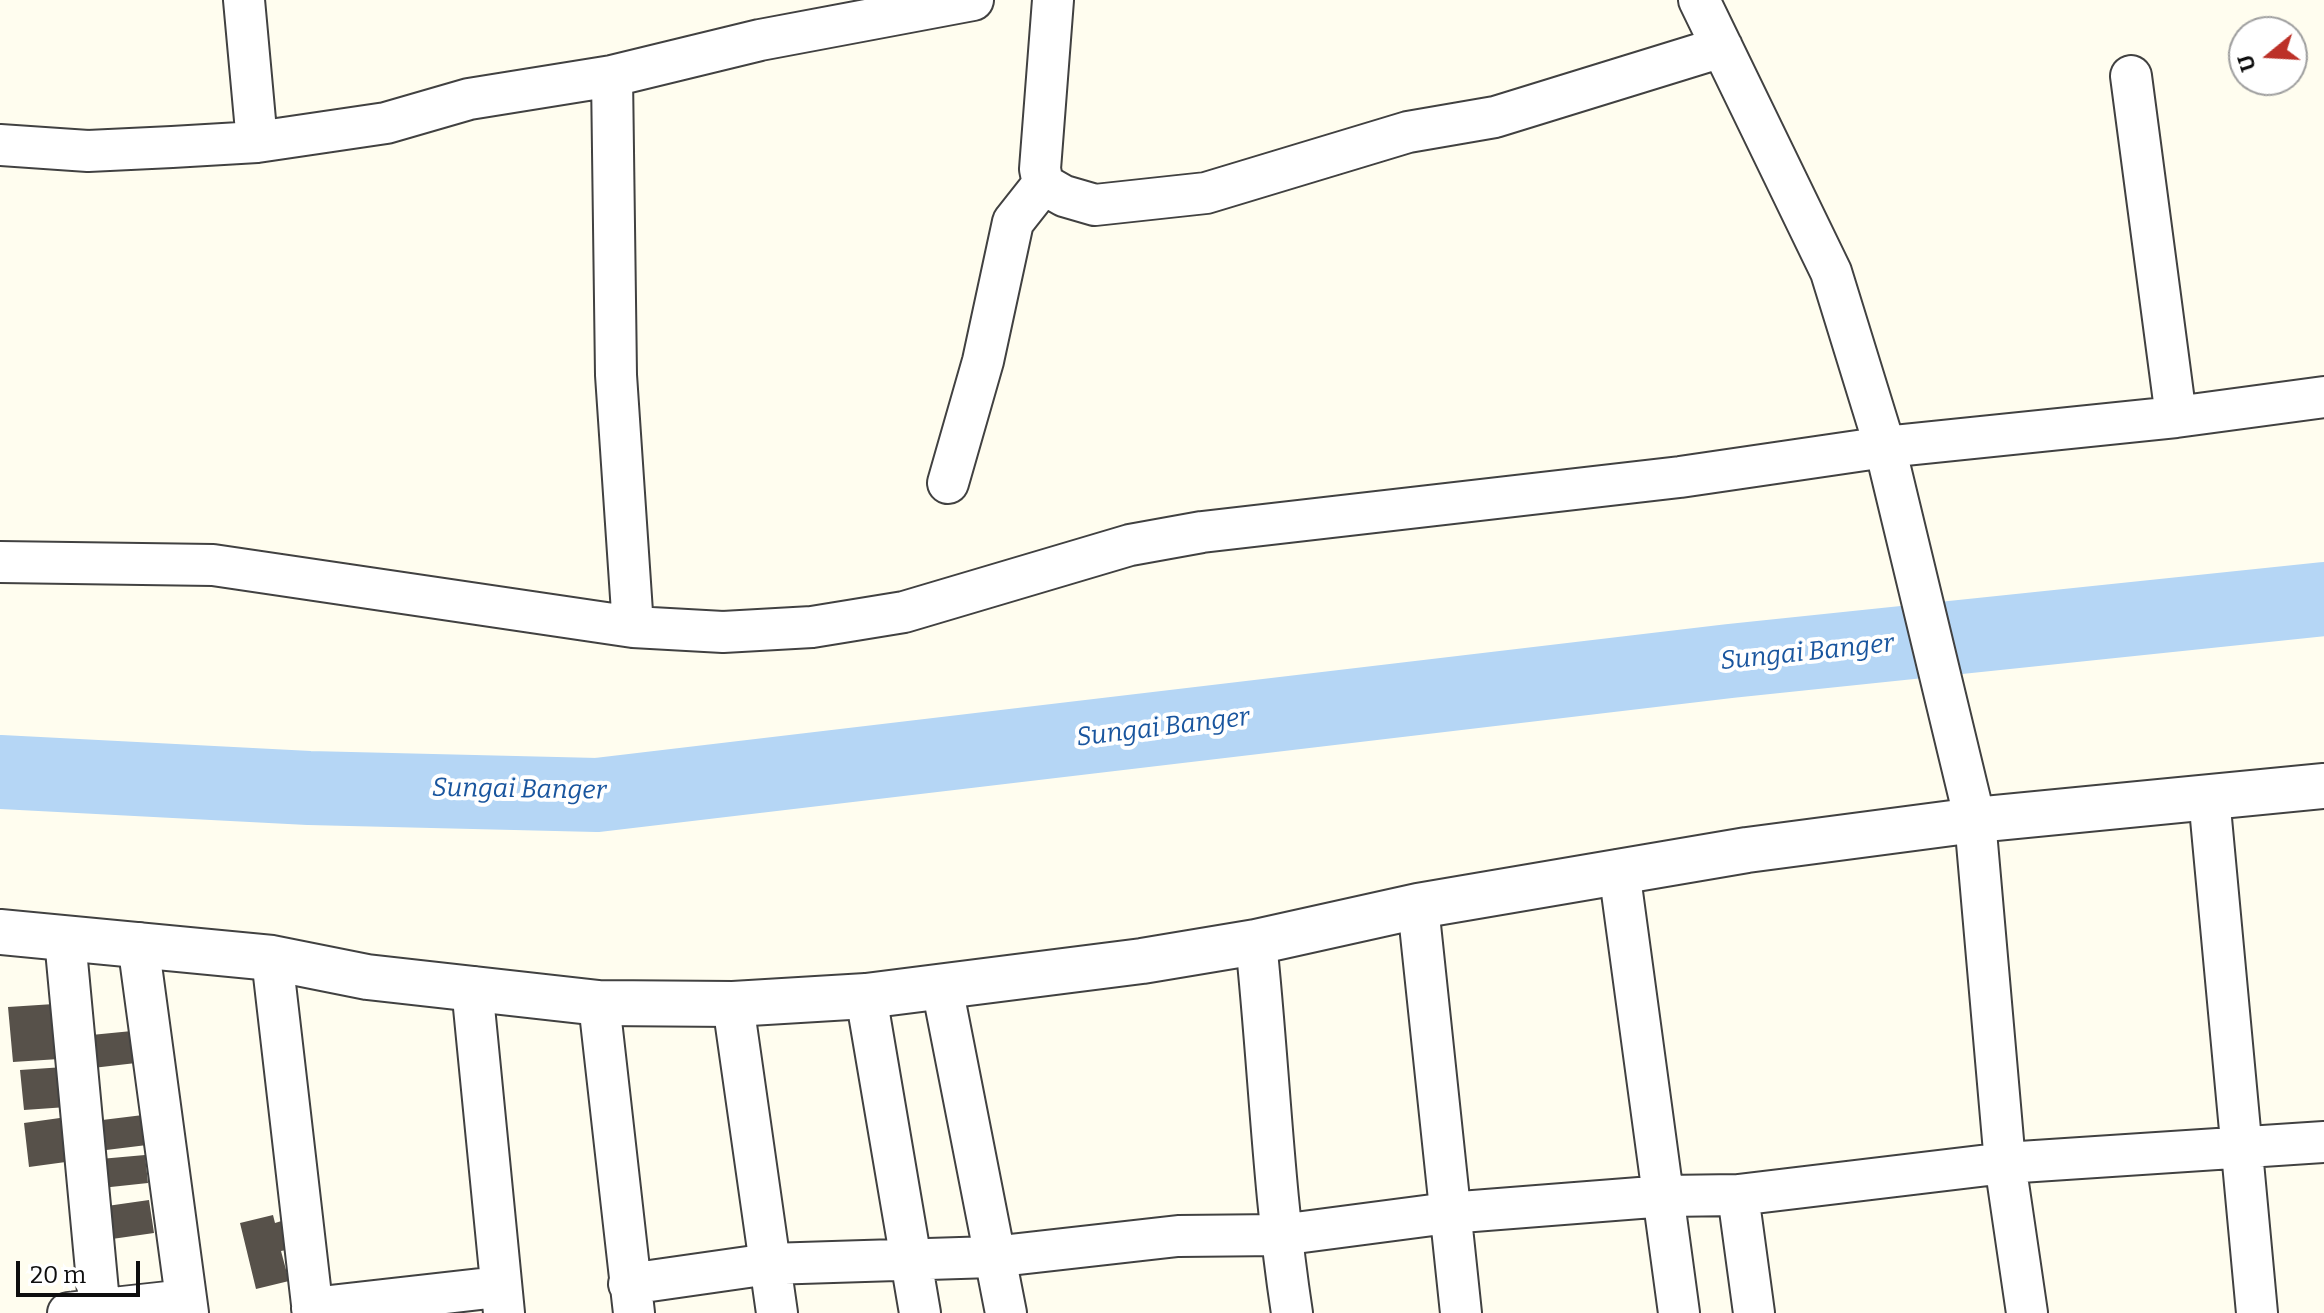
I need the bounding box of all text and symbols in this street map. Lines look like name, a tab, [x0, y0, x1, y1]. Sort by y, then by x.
north arrow	[2228, 16, 2308, 96]
text: U	[2231, 51, 2262, 75]
water label: Sungai Banger	[1719, 628, 1895, 678]
water label: Sungai Banger	[1075, 702, 1251, 754]
water label: Sungai Banger	[432, 773, 606, 807]
scale bar	[20, 1245, 144, 1295]
text: 20 m	[30, 1261, 86, 1289]

